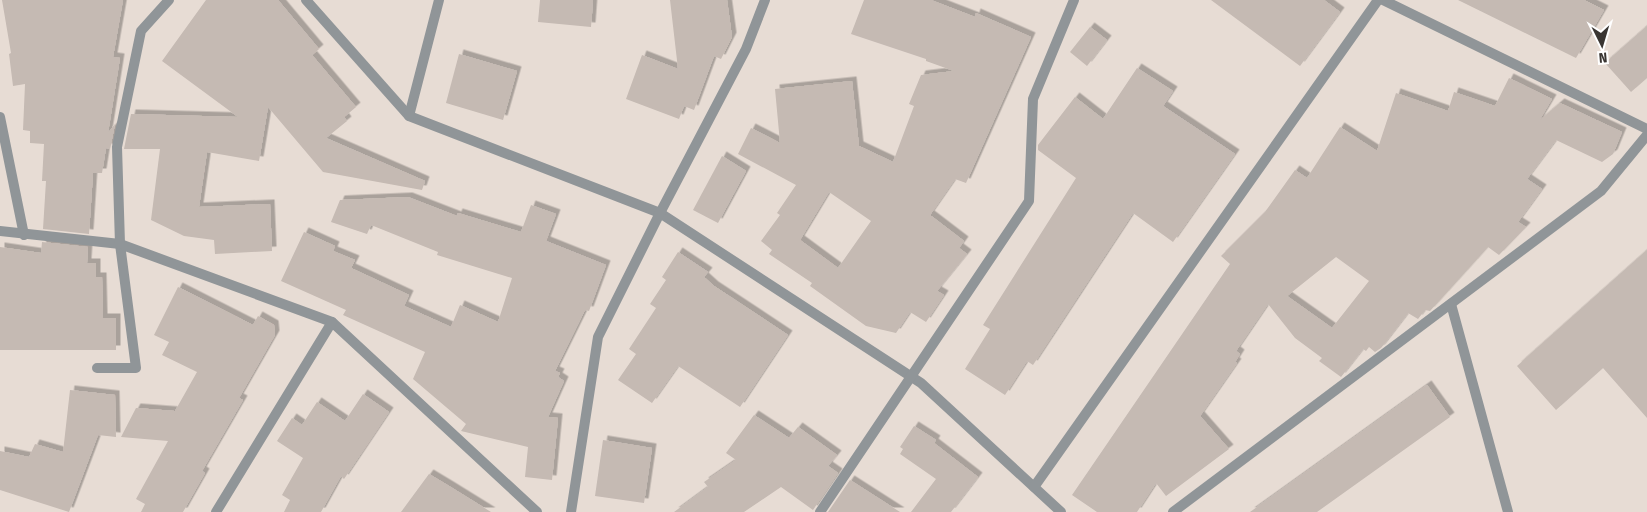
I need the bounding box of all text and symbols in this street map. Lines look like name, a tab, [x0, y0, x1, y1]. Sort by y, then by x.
north arrow	[1577, 20, 1627, 70]
text: N	[1598, 49, 1608, 66]

